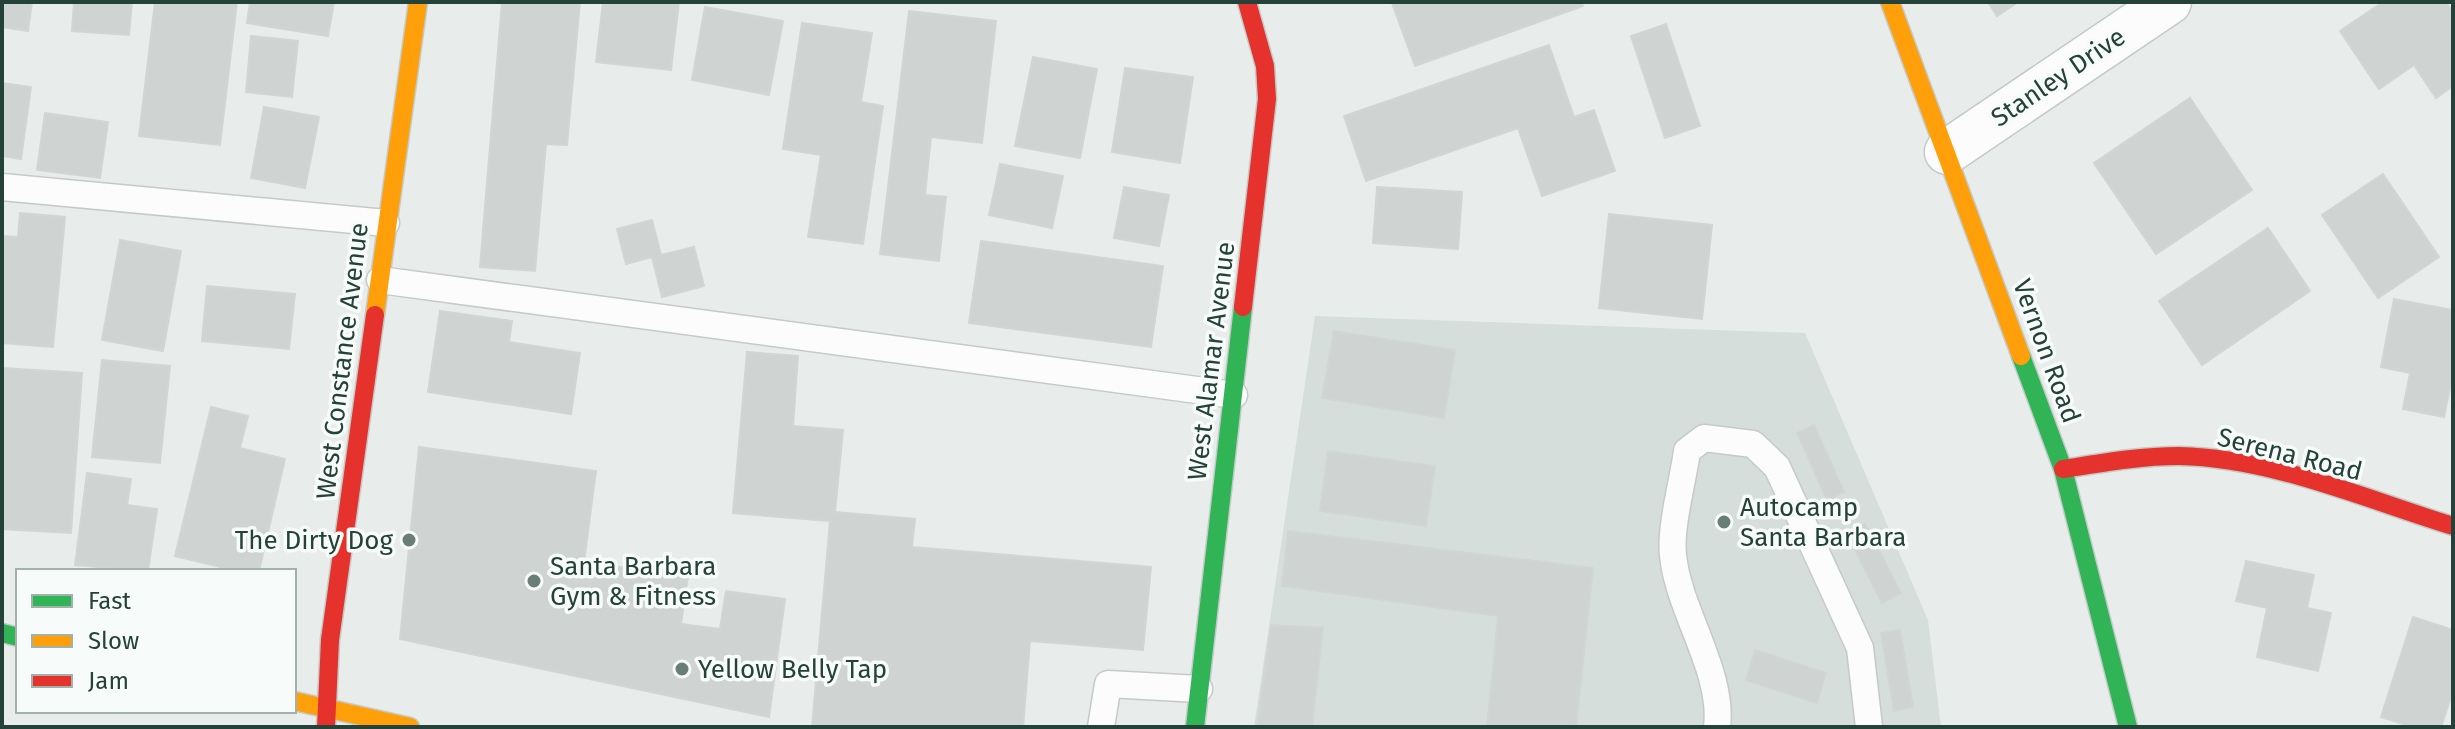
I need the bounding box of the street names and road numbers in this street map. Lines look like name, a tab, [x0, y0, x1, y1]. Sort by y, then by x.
street label: Stanley Drive	[1985, 21, 2131, 134]
street label: West Constance Avenue	[310, 221, 375, 501]
street label: West Alamar Avenue	[1181, 240, 1242, 482]
street label: Vernon Road	[2006, 275, 2087, 427]
street label: Serena Road	[2214, 422, 2365, 487]

